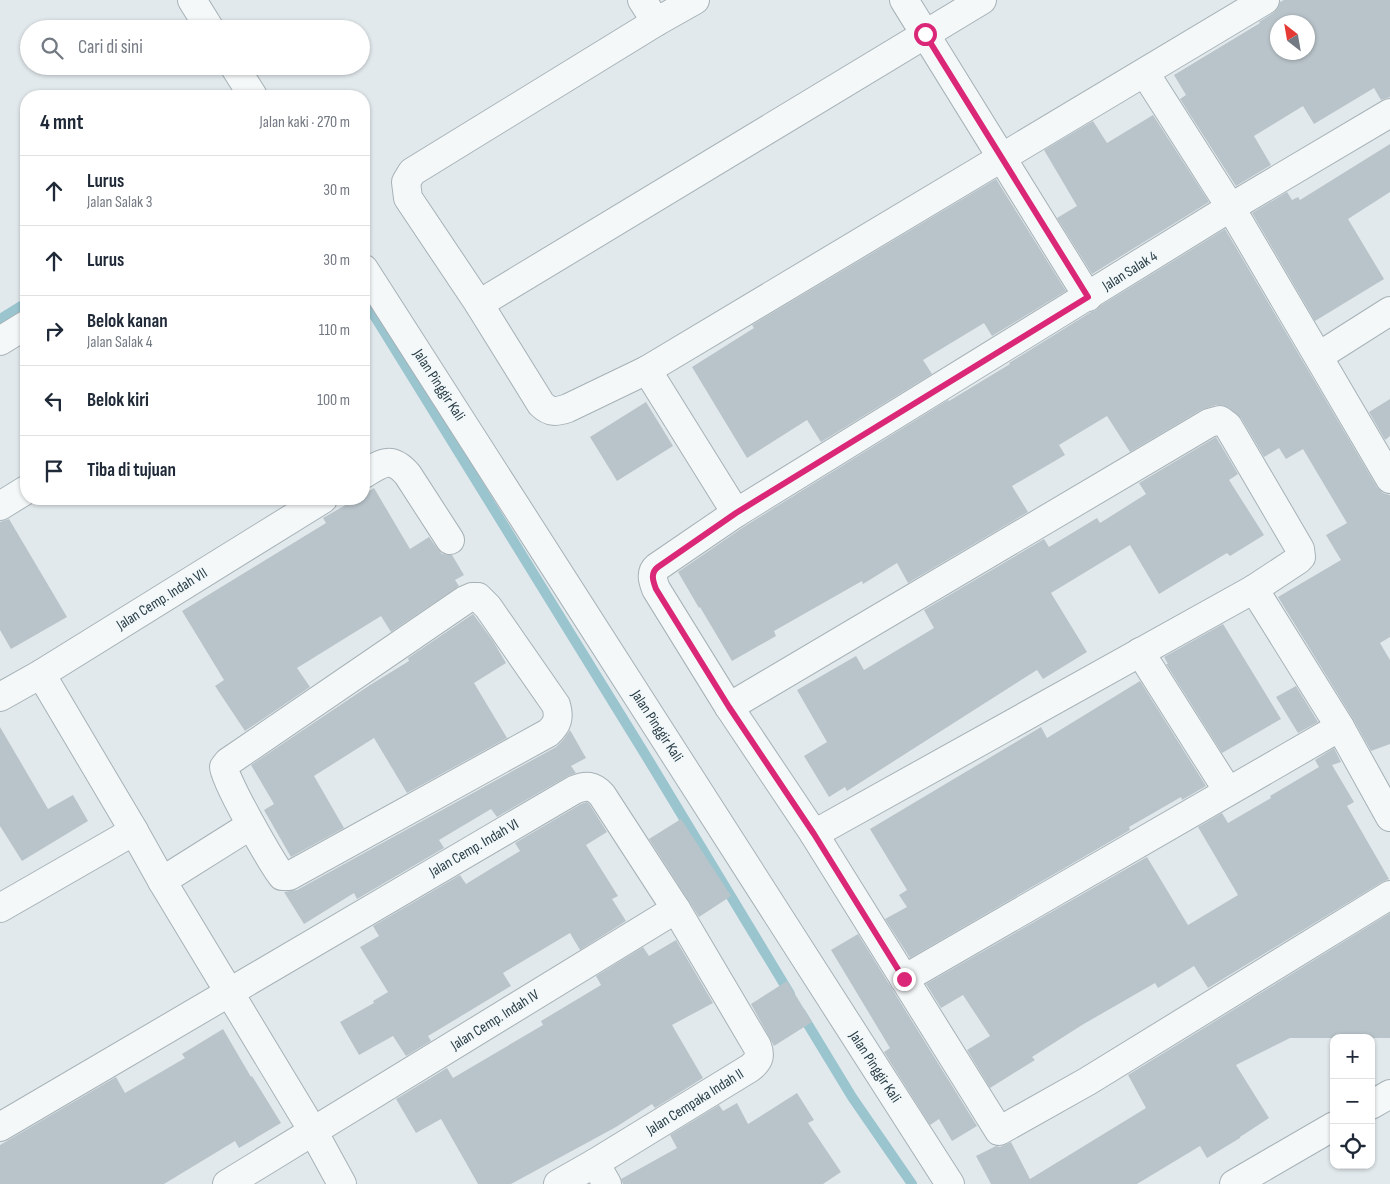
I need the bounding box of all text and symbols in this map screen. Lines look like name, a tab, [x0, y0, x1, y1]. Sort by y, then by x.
north arrow	[1270, 15, 1315, 60]
search box	[20, 20, 370, 75]
route start	[914, 23, 937, 46]
icon: search	[38, 34, 66, 62]
text: Cari di sini	[78, 36, 143, 59]
text: 4 mnt	[40, 110, 83, 135]
text: Jalan kaki · 270 m	[259, 113, 350, 132]
text: Lurus	[87, 170, 124, 193]
icon: ahead	[40, 177, 68, 205]
text: 30 m	[323, 181, 350, 200]
text: Jalan Salak 3	[87, 193, 152, 212]
icon: ahead	[40, 247, 68, 275]
street label: Jalan Salak 4	[1098, 247, 1161, 296]
text: Lurus	[87, 249, 124, 272]
text: 30 m	[323, 251, 350, 270]
text: Belok kanan	[87, 310, 168, 333]
icon: right	[40, 317, 68, 345]
text: 110 m	[319, 321, 350, 340]
text: Jalan Salak 4	[87, 333, 152, 352]
street label: Jalan Pinggir Kali	[408, 345, 469, 425]
icon: left	[40, 387, 68, 415]
text: Belok kiri	[87, 389, 149, 412]
text: 100 m	[317, 391, 350, 410]
icon: arrive	[40, 457, 68, 485]
text: Tiba di tujuan	[87, 459, 176, 482]
street label: Jalan Cemp. Indah VII	[112, 564, 211, 635]
street label: Jalan Pinggir Kali	[626, 686, 687, 766]
street label: Jalan Cemp. Indah VI	[425, 815, 522, 882]
route end	[893, 968, 916, 991]
street label: Jalan Cemp. Indah IV	[447, 985, 543, 1055]
street label: Jalan Pinggir Kali	[844, 1027, 905, 1107]
map controls	[1330, 1034, 1375, 1169]
button: +	[1330, 1034, 1375, 1079]
street label: Jalan Cempaka Indah II	[642, 1064, 747, 1140]
button: −	[1330, 1079, 1375, 1124]
button: locate	[1330, 1124, 1375, 1169]

